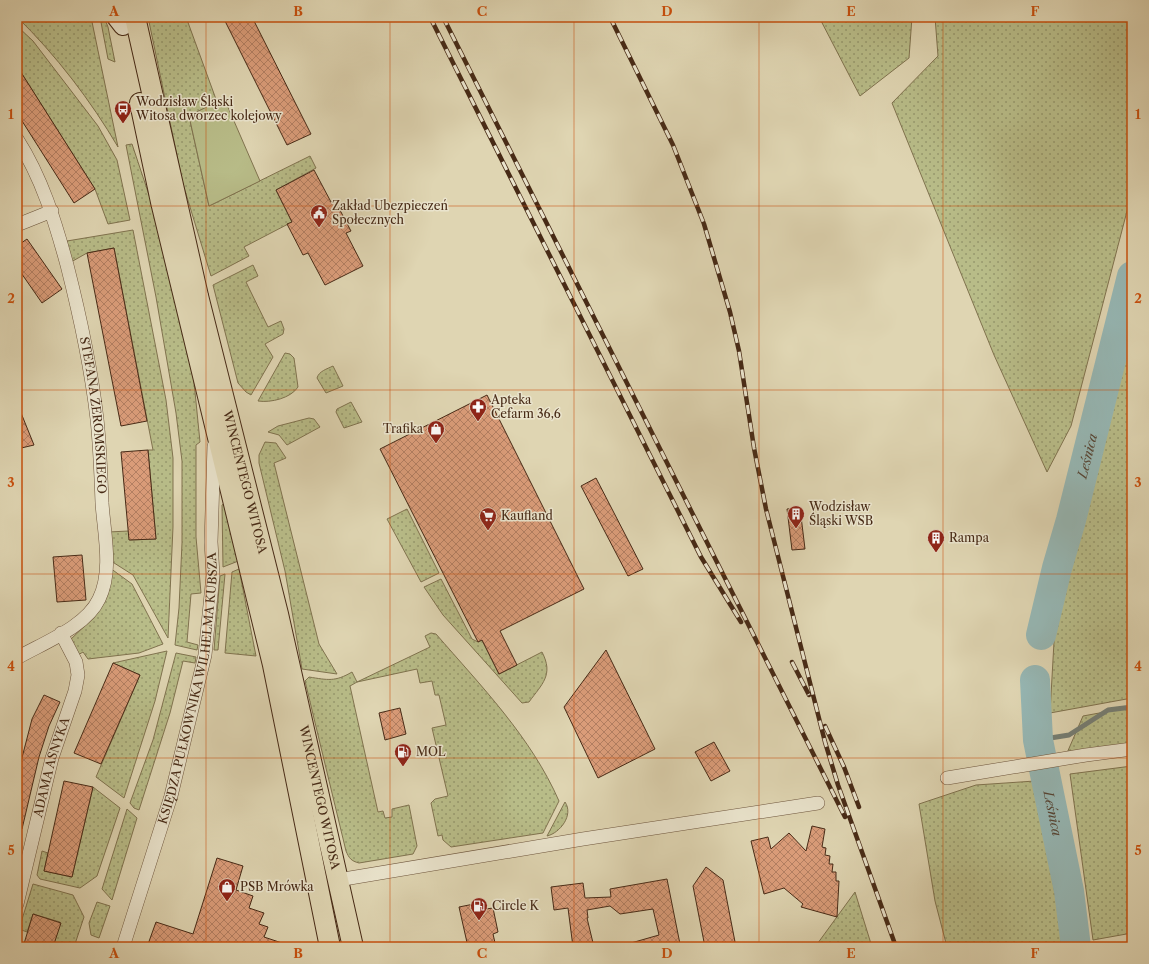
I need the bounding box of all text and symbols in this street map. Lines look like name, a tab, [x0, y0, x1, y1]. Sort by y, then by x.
text: A	[108, 3, 120, 19]
text: B	[293, 3, 303, 19]
text: C	[477, 3, 487, 19]
text: D	[661, 3, 673, 19]
text: E	[846, 3, 856, 19]
text: F	[1031, 3, 1040, 19]
place label: Wodzisław Śląski Witosa dworzec kolejowy	[135, 93, 282, 123]
bus stop icon: Wodzisław Śląski Witosa dworzec kolejowy	[113, 99, 133, 124]
text: 1	[8, 106, 14, 122]
text: 1	[1135, 106, 1141, 122]
place label: Zakład Ubezpieczeń Społecznych	[332, 198, 448, 227]
public building icon: Zakład Ubezpieczeń Społecznych	[309, 203, 329, 228]
text: 2	[7, 290, 15, 306]
text: 2	[1134, 290, 1142, 306]
street label: STEFANA ŻEROMSKIEGO	[77, 335, 110, 494]
place label: Apteka Cefarm 36,6	[490, 392, 561, 421]
pharmacy icon: Apteka Cefarm 36,6	[468, 397, 488, 422]
street label: WINCENTEGO WITOSA	[220, 408, 271, 556]
shop icon: Trafika	[426, 419, 446, 444]
place label: Trafika	[383, 421, 424, 436]
water label: Leśnica	[1073, 432, 1100, 481]
text: 3	[7, 474, 15, 490]
text: 3	[1134, 474, 1142, 490]
place label: Wodzisław Śląski WSB	[808, 499, 873, 528]
building icon: Wodzisław Śląski WSB	[786, 504, 806, 529]
supermarket icon: Kaufland	[478, 506, 498, 531]
place label: Kaufland	[501, 508, 553, 523]
building icon: Rampa	[926, 528, 946, 553]
place label: Rampa	[949, 530, 990, 545]
street label: KSIĘDZA PUŁKOWNIKA WILHELMA KUBSZA	[155, 551, 220, 826]
text: 4	[7, 658, 15, 674]
text: 4	[1134, 658, 1142, 674]
street label: ADAMA ASNYKA	[30, 714, 73, 820]
street label: WINCENTEGO WITOSA	[296, 723, 344, 872]
fuel station icon: MOL	[393, 742, 413, 767]
place label: MOL	[416, 744, 446, 759]
water label: Leśnica	[1040, 788, 1066, 838]
text: 5	[7, 842, 15, 858]
text: 5	[1134, 842, 1142, 858]
shop icon: PSB Mrówka	[217, 877, 237, 902]
place label: PSB Mrówka	[240, 879, 314, 894]
fuel station icon: Circle K	[469, 896, 489, 921]
place label: Circle K	[492, 898, 540, 913]
text: A	[108, 945, 120, 961]
text: B	[293, 945, 303, 961]
text: C	[477, 945, 487, 961]
text: D	[661, 945, 673, 961]
text: E	[846, 945, 856, 961]
text: F	[1031, 945, 1040, 961]

